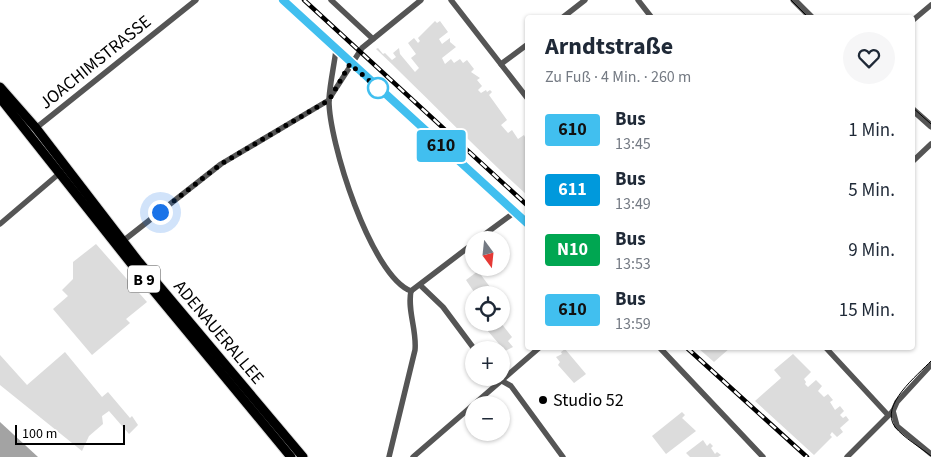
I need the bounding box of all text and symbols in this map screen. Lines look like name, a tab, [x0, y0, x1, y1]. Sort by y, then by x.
street label: JOACHIMSTRASSE	[34, 10, 156, 115]
text: Arndtstraße	[545, 29, 673, 64]
button: heart	[843, 32, 895, 84]
text: Zu Fuß · 4 Min. · 260 m	[545, 66, 691, 88]
unlabelled marker	[367, 77, 389, 99]
text: Bus	[615, 106, 646, 133]
text: 610	[558, 117, 587, 142]
text: 1 Min.	[848, 117, 895, 144]
line badge: 610	[412, 130, 470, 162]
text: 610	[427, 133, 455, 158]
text: 13:45	[615, 133, 651, 155]
text: Bus	[615, 166, 646, 193]
text: 611	[558, 177, 587, 202]
text: 5 Min.	[848, 177, 895, 204]
text: 13:49	[615, 193, 651, 215]
your location	[148, 200, 173, 225]
text: Bus	[615, 226, 646, 253]
north arrow	[465, 231, 510, 276]
map controls	[465, 231, 510, 441]
text: N10	[557, 237, 588, 262]
text: 9 Min.	[848, 237, 895, 264]
text: 13:53	[615, 253, 651, 275]
road number: B 9	[128, 266, 160, 292]
street label: ADENAUERALLEE	[168, 275, 270, 390]
button: locate	[465, 286, 510, 331]
text: Bus	[615, 286, 646, 313]
text: 610	[558, 297, 587, 322]
text: 15 Min.	[839, 297, 895, 324]
text: 13:59	[615, 313, 651, 335]
button: +	[465, 341, 510, 386]
place label: Studio 52	[553, 388, 624, 413]
marker: Studio 52	[537, 394, 549, 406]
button: −	[465, 396, 510, 441]
scale bar	[15, 422, 125, 445]
text: 100 m	[22, 424, 57, 444]

